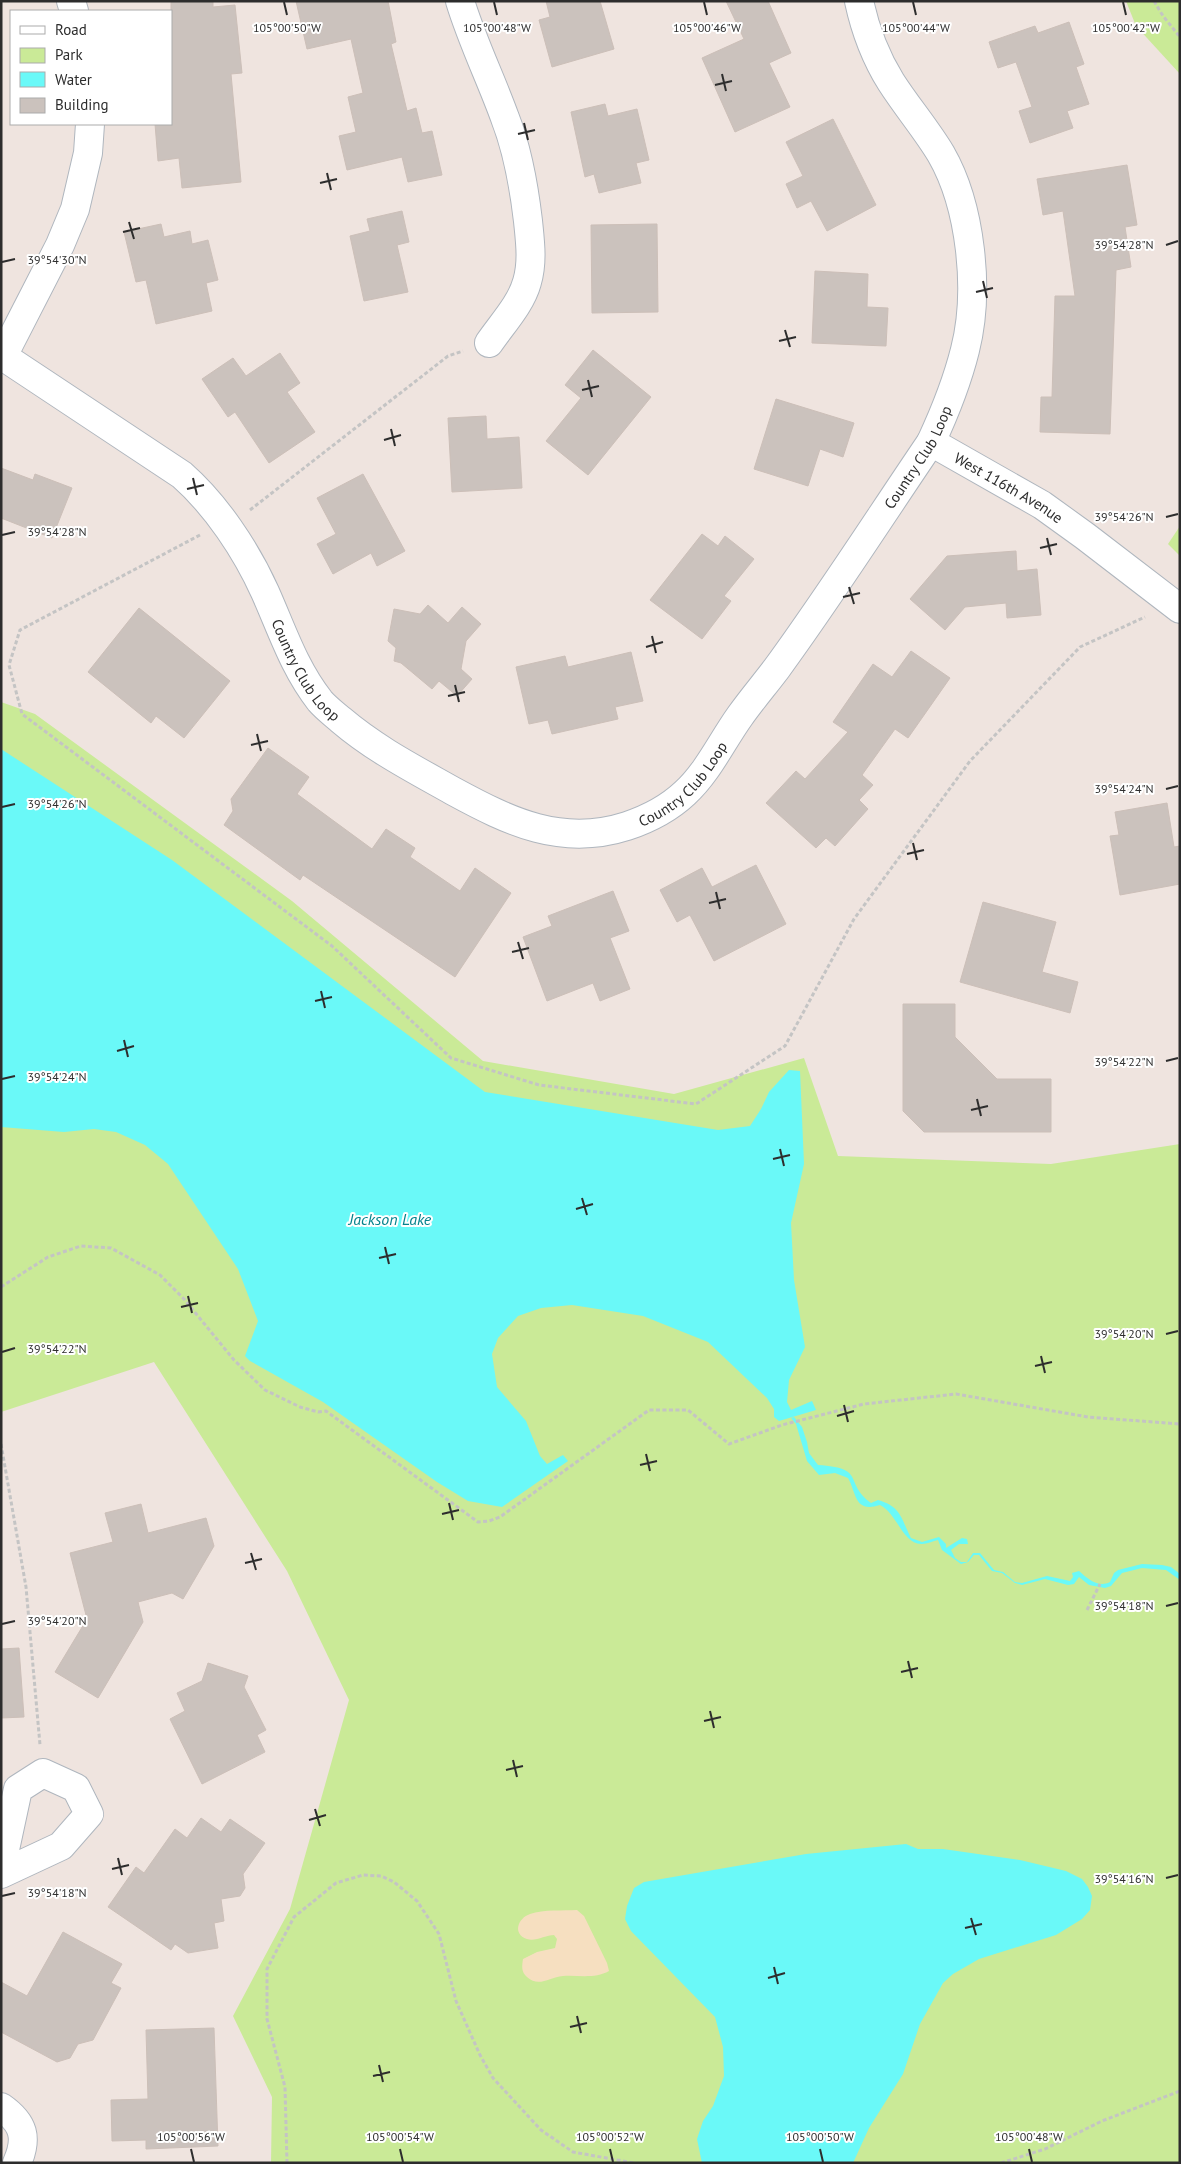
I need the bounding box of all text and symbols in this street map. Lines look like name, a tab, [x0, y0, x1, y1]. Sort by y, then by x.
legend	[10, 10, 172, 125]
text: Road	[55, 20, 87, 39]
text: 105°00'50"W	[253, 20, 321, 35]
text: 105°00'48"W	[463, 20, 531, 35]
text: 105°00'46"W	[673, 20, 741, 35]
text: 105°00'44"W	[882, 20, 950, 35]
text: 105°00'42"W	[1092, 20, 1160, 35]
text: Park	[55, 45, 83, 64]
text: Water	[55, 70, 92, 89]
text: Building	[55, 95, 109, 114]
text: 39°54'28"N	[1094, 237, 1154, 252]
text: 39°54'30"N	[27, 252, 87, 267]
street label: Country Club Loop	[879, 403, 955, 512]
street label: West 116th Avenue	[951, 448, 1067, 527]
text: 39°54'26"N	[1094, 509, 1154, 524]
text: 39°54'28"N	[27, 524, 87, 539]
street label: Country Club Loop	[268, 616, 344, 725]
street label: Country Club Loop	[635, 738, 731, 830]
text: 39°54'24"N	[1094, 781, 1154, 796]
text: 39°54'26"N	[27, 796, 87, 811]
text: 39°54'22"N	[1094, 1054, 1154, 1069]
text: 39°54'24"N	[27, 1069, 87, 1084]
water label: Jackson Lake	[348, 1209, 432, 1229]
text: 39°54'20"N	[1094, 1326, 1154, 1341]
text: 39°54'22"N	[27, 1341, 87, 1356]
text: 39°54'18"N	[1094, 1598, 1154, 1613]
text: 39°54'20"N	[27, 1613, 87, 1628]
text: 39°54'16"N	[1094, 1871, 1154, 1886]
text: 39°54'18"N	[27, 1885, 87, 1900]
text: 105°00'56"W	[157, 2129, 225, 2144]
text: 105°00'54"W	[366, 2129, 434, 2144]
text: 105°00'52"W	[576, 2129, 644, 2144]
text: 105°00'50"W	[786, 2129, 854, 2144]
text: 105°00'48"W	[995, 2129, 1063, 2144]

